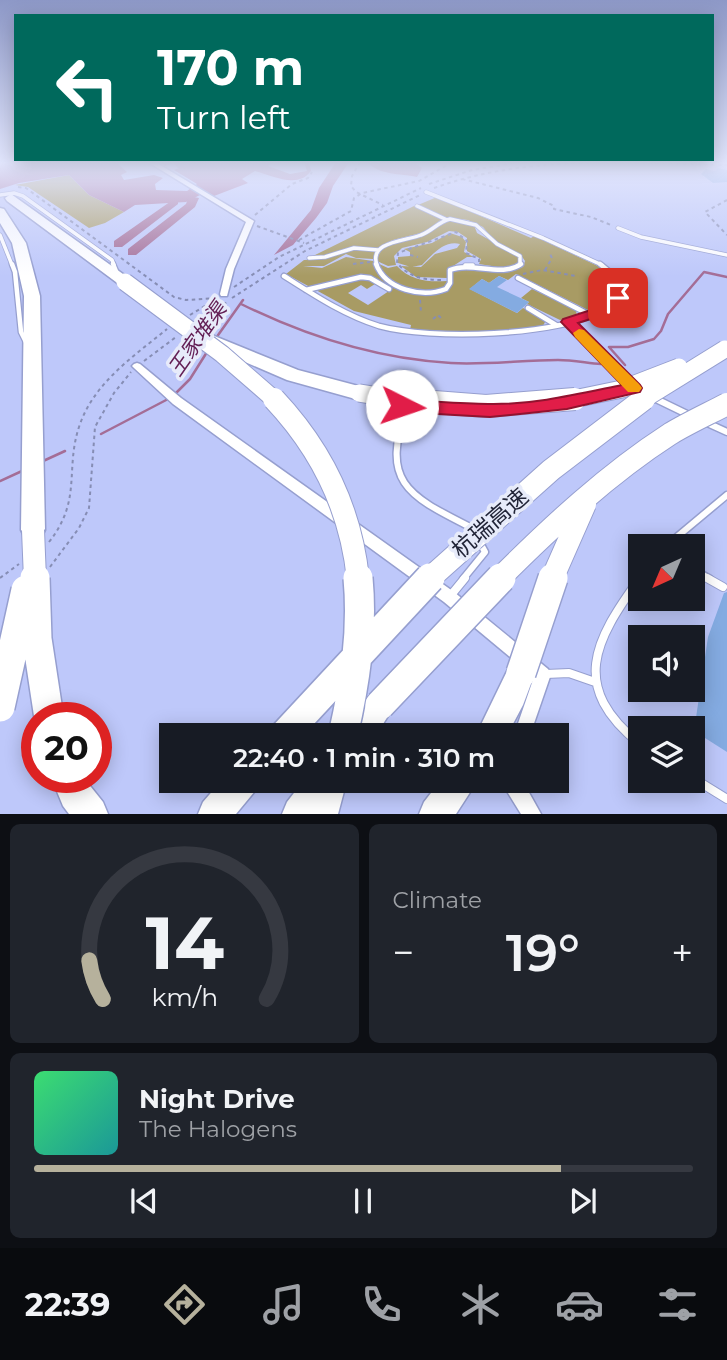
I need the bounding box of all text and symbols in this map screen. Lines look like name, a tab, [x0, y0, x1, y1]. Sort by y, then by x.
text: 170 m	[157, 38, 304, 97]
icon: left	[42, 42, 133, 133]
text: Turn left	[157, 98, 291, 137]
pin	[588, 268, 648, 328]
icon: arrive	[599, 279, 637, 317]
water label: 王家堆渠	[163, 295, 233, 381]
position arrow	[365, 369, 439, 443]
street label: 杭瑞高速	[446, 482, 534, 564]
north arrow	[628, 534, 705, 611]
map controls	[628, 534, 705, 793]
button: sound	[628, 625, 705, 702]
speed limit sign: 20	[21, 702, 112, 793]
button: layers	[628, 716, 705, 793]
text: 22:40 · 1 min · 310 m	[233, 742, 495, 774]
text: Climate	[393, 886, 482, 914]
text: 14	[145, 900, 224, 988]
text: 19°	[506, 921, 580, 984]
text: −	[393, 929, 414, 976]
text: +	[671, 929, 693, 976]
text: km/h	[151, 982, 218, 1012]
text: Night Drive	[139, 1083, 295, 1115]
text: The Halogens	[139, 1115, 297, 1143]
icon: previous	[125, 1182, 163, 1220]
icon: pause	[344, 1182, 382, 1220]
icon: next	[564, 1182, 602, 1220]
icon: directions	[160, 1280, 209, 1329]
icon: music	[259, 1280, 308, 1329]
icon: phone	[357, 1280, 406, 1329]
icon: climate	[456, 1280, 505, 1329]
icon: car	[555, 1280, 604, 1329]
icon: filters	[653, 1280, 702, 1329]
text: 22:39	[25, 1285, 110, 1324]

